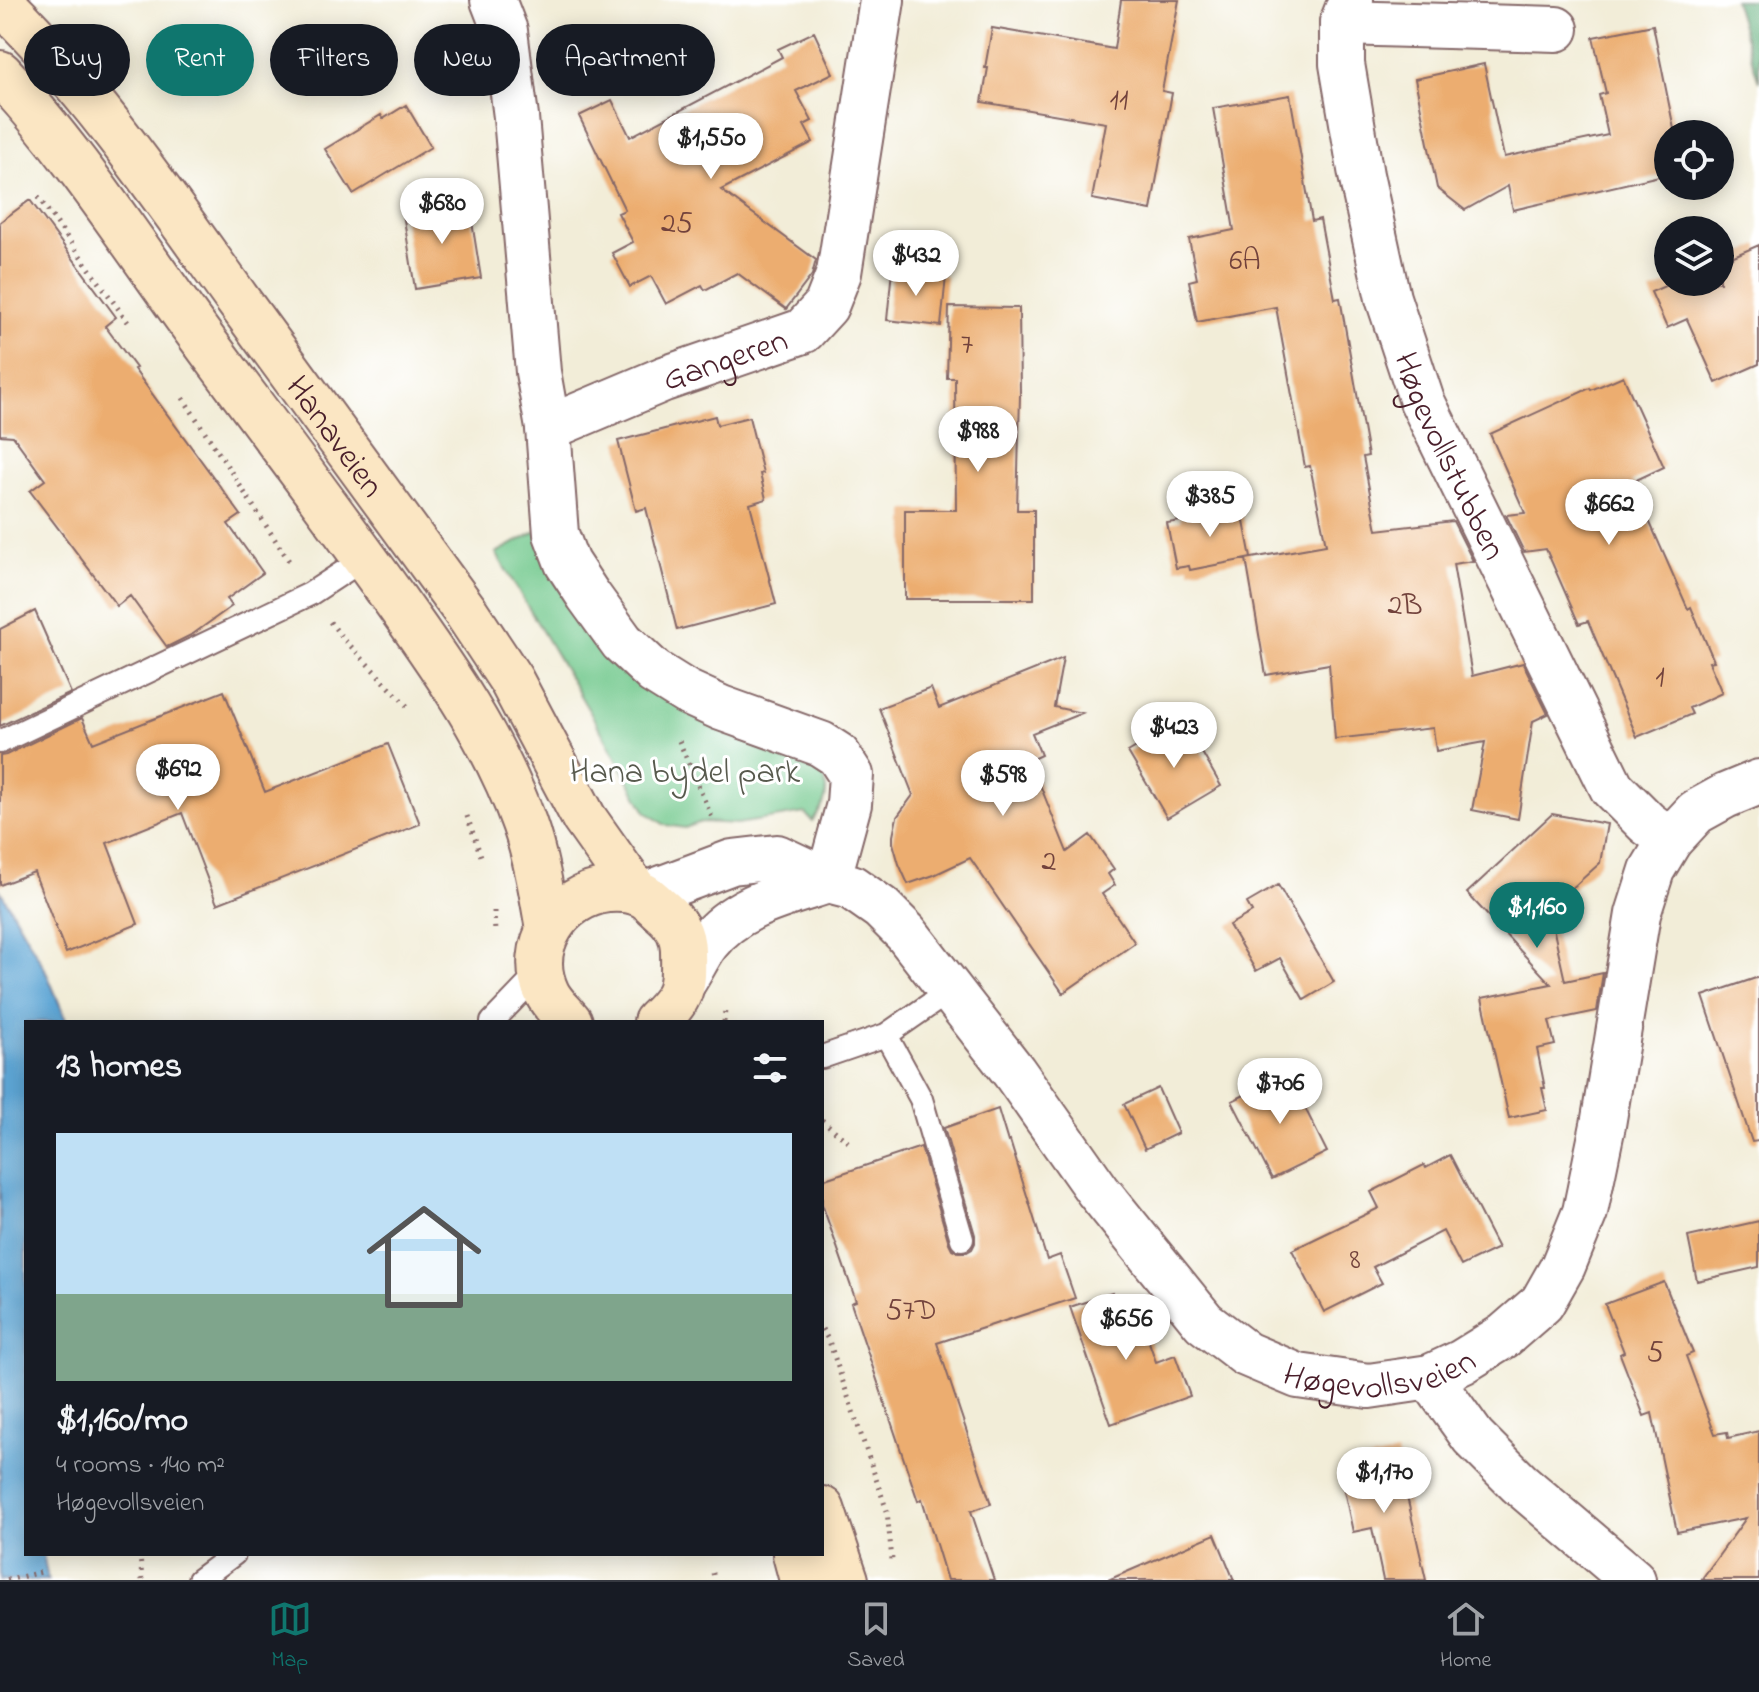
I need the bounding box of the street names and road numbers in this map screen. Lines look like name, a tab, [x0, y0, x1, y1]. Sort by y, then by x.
street label: Gangeren	[656, 317, 795, 407]
street label: Høgevollstubben	[1379, 346, 1517, 569]
street label: Hanaveien	[271, 366, 395, 509]
street label: Høgevollsveien	[1274, 1338, 1487, 1415]

